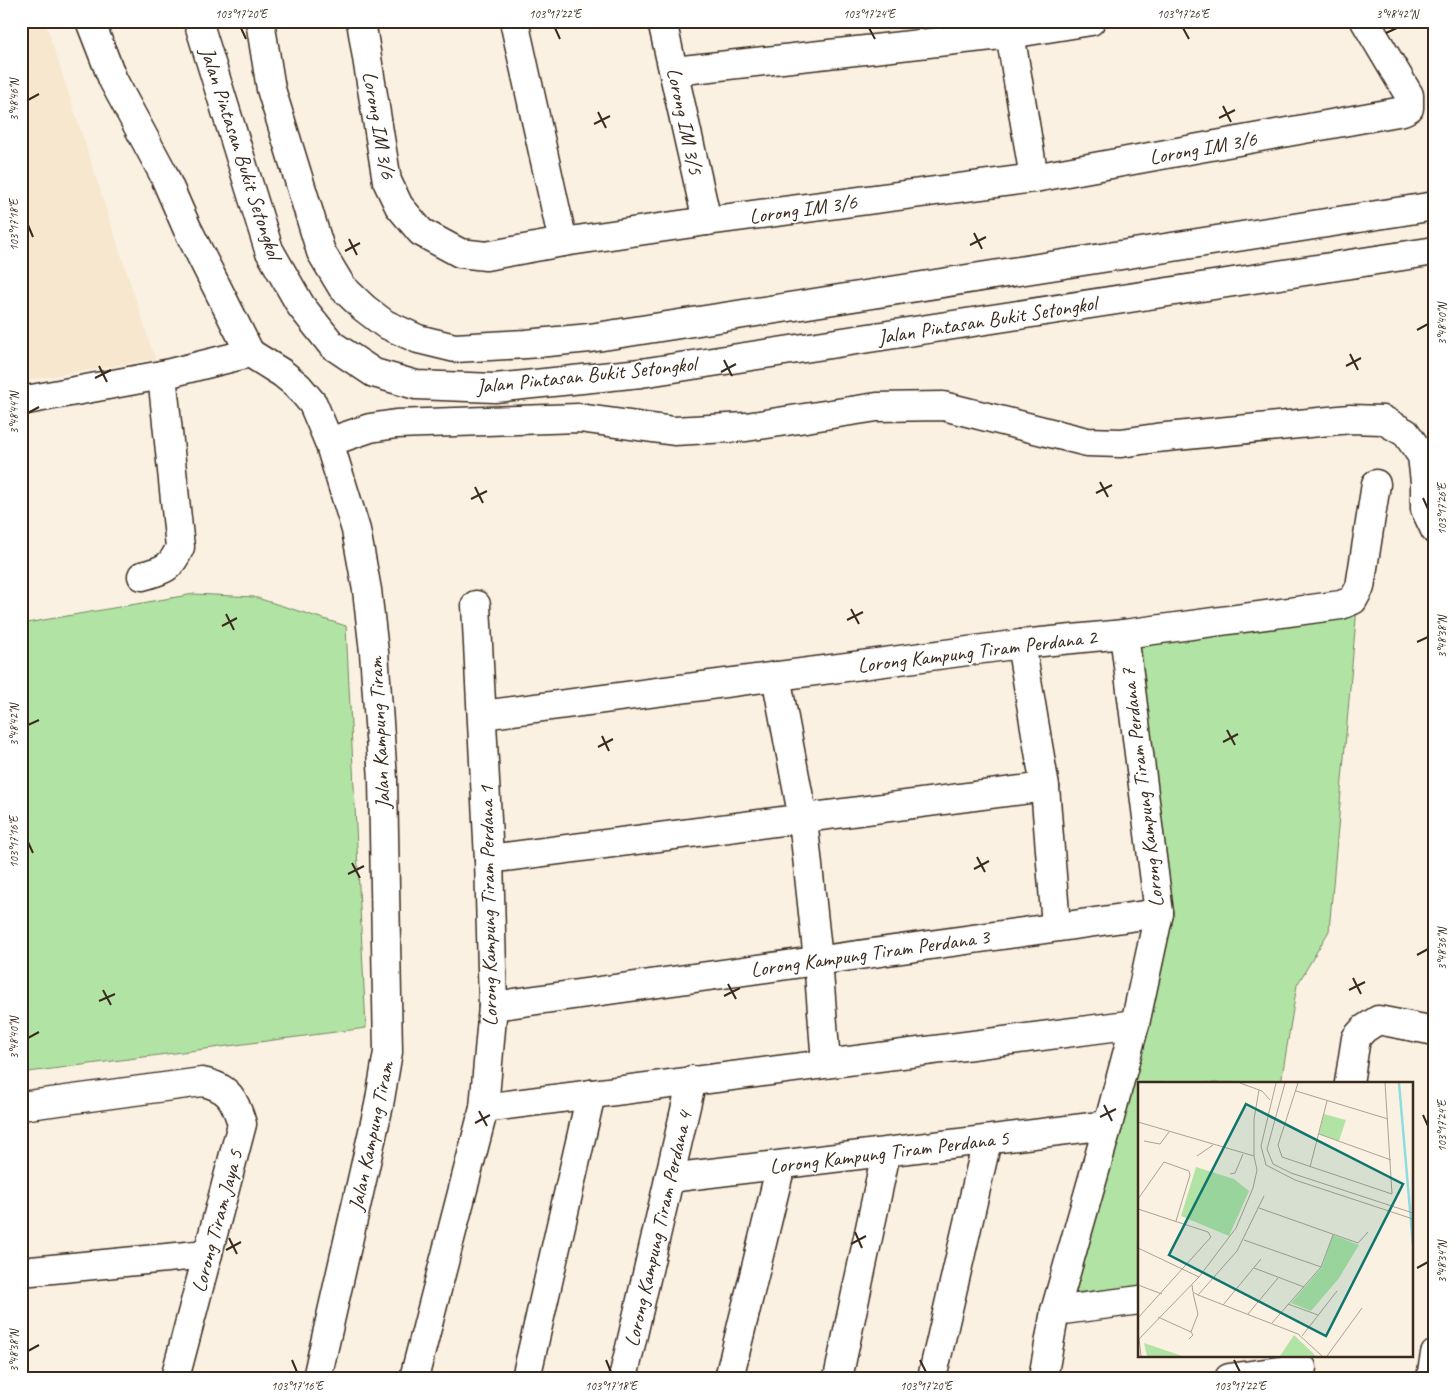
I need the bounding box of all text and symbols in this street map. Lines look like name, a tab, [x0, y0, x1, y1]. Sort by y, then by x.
text: 103°17'20"E	[215, 6, 269, 22]
text: 103°17'22"E	[529, 6, 583, 22]
text: 103°17'24"E	[843, 6, 897, 22]
text: 103°17'26"E	[1157, 6, 1211, 22]
text: 3°48'42"N	[1376, 6, 1420, 22]
street label: Jalan Pintasan Bukit Setongkol	[194, 43, 289, 265]
street label: Lorong IM 3/5	[661, 65, 709, 178]
street label: Lorong IM 3/6	[357, 69, 401, 181]
text: 3°48'46"N	[6, 77, 22, 121]
street label: Lorong IM 3/6	[1147, 126, 1259, 170]
street label: Lorong IM 3/6	[748, 189, 859, 229]
text: 103°17'18"E	[6, 197, 22, 251]
street label: Jalan Pintasan Bukit Setongkol	[875, 289, 1102, 350]
text: 3°48'40"N	[1434, 301, 1450, 345]
street label: Jalan Pintasan Bukit Setongkol	[474, 350, 701, 400]
text: 3°48'44"N	[6, 390, 22, 434]
text: 103°17'26"E	[1434, 481, 1450, 535]
text: 3°48'38"N	[1434, 614, 1450, 658]
street label: Lorong Kampung Tiram Perdana 2	[856, 623, 1100, 679]
street label: Jalan Kampung Tiram	[362, 655, 396, 811]
street label: Lorong Kampung Tiram Perdana 7	[1114, 665, 1170, 909]
text: 3°48'42"N	[6, 702, 22, 746]
street label: Lorong Kampung Tiram Perdana 1	[473, 784, 503, 1027]
text: 103°17'16"E	[6, 814, 22, 868]
street label: Lorong Kampung Tiram Perdana 3	[749, 923, 993, 983]
text: 3°48'36"N	[1434, 926, 1450, 970]
text: 3°48'40"N	[6, 1015, 22, 1059]
street label: Jalan Kampung Tiram	[342, 1058, 400, 1214]
inset map	[1138, 1082, 1414, 1356]
text: 103°17'24"E	[1434, 1098, 1450, 1152]
street label: Lorong Kampung Tiram Perdana 4	[618, 1106, 698, 1349]
street label: Lorong Kampung Tiram Perdana 5	[768, 1124, 1012, 1180]
street label: Lorong Tiram Jaya 5	[185, 1145, 249, 1295]
text: 3°48'34"N	[1434, 1239, 1450, 1283]
text: 3°48'38"N	[6, 1328, 22, 1372]
text: 103°17'16"E	[271, 1378, 325, 1394]
text: 103°17'18"E	[585, 1378, 639, 1394]
text: 103°17'20"E	[900, 1378, 954, 1394]
text: 103°17'22"E	[1214, 1378, 1268, 1394]

